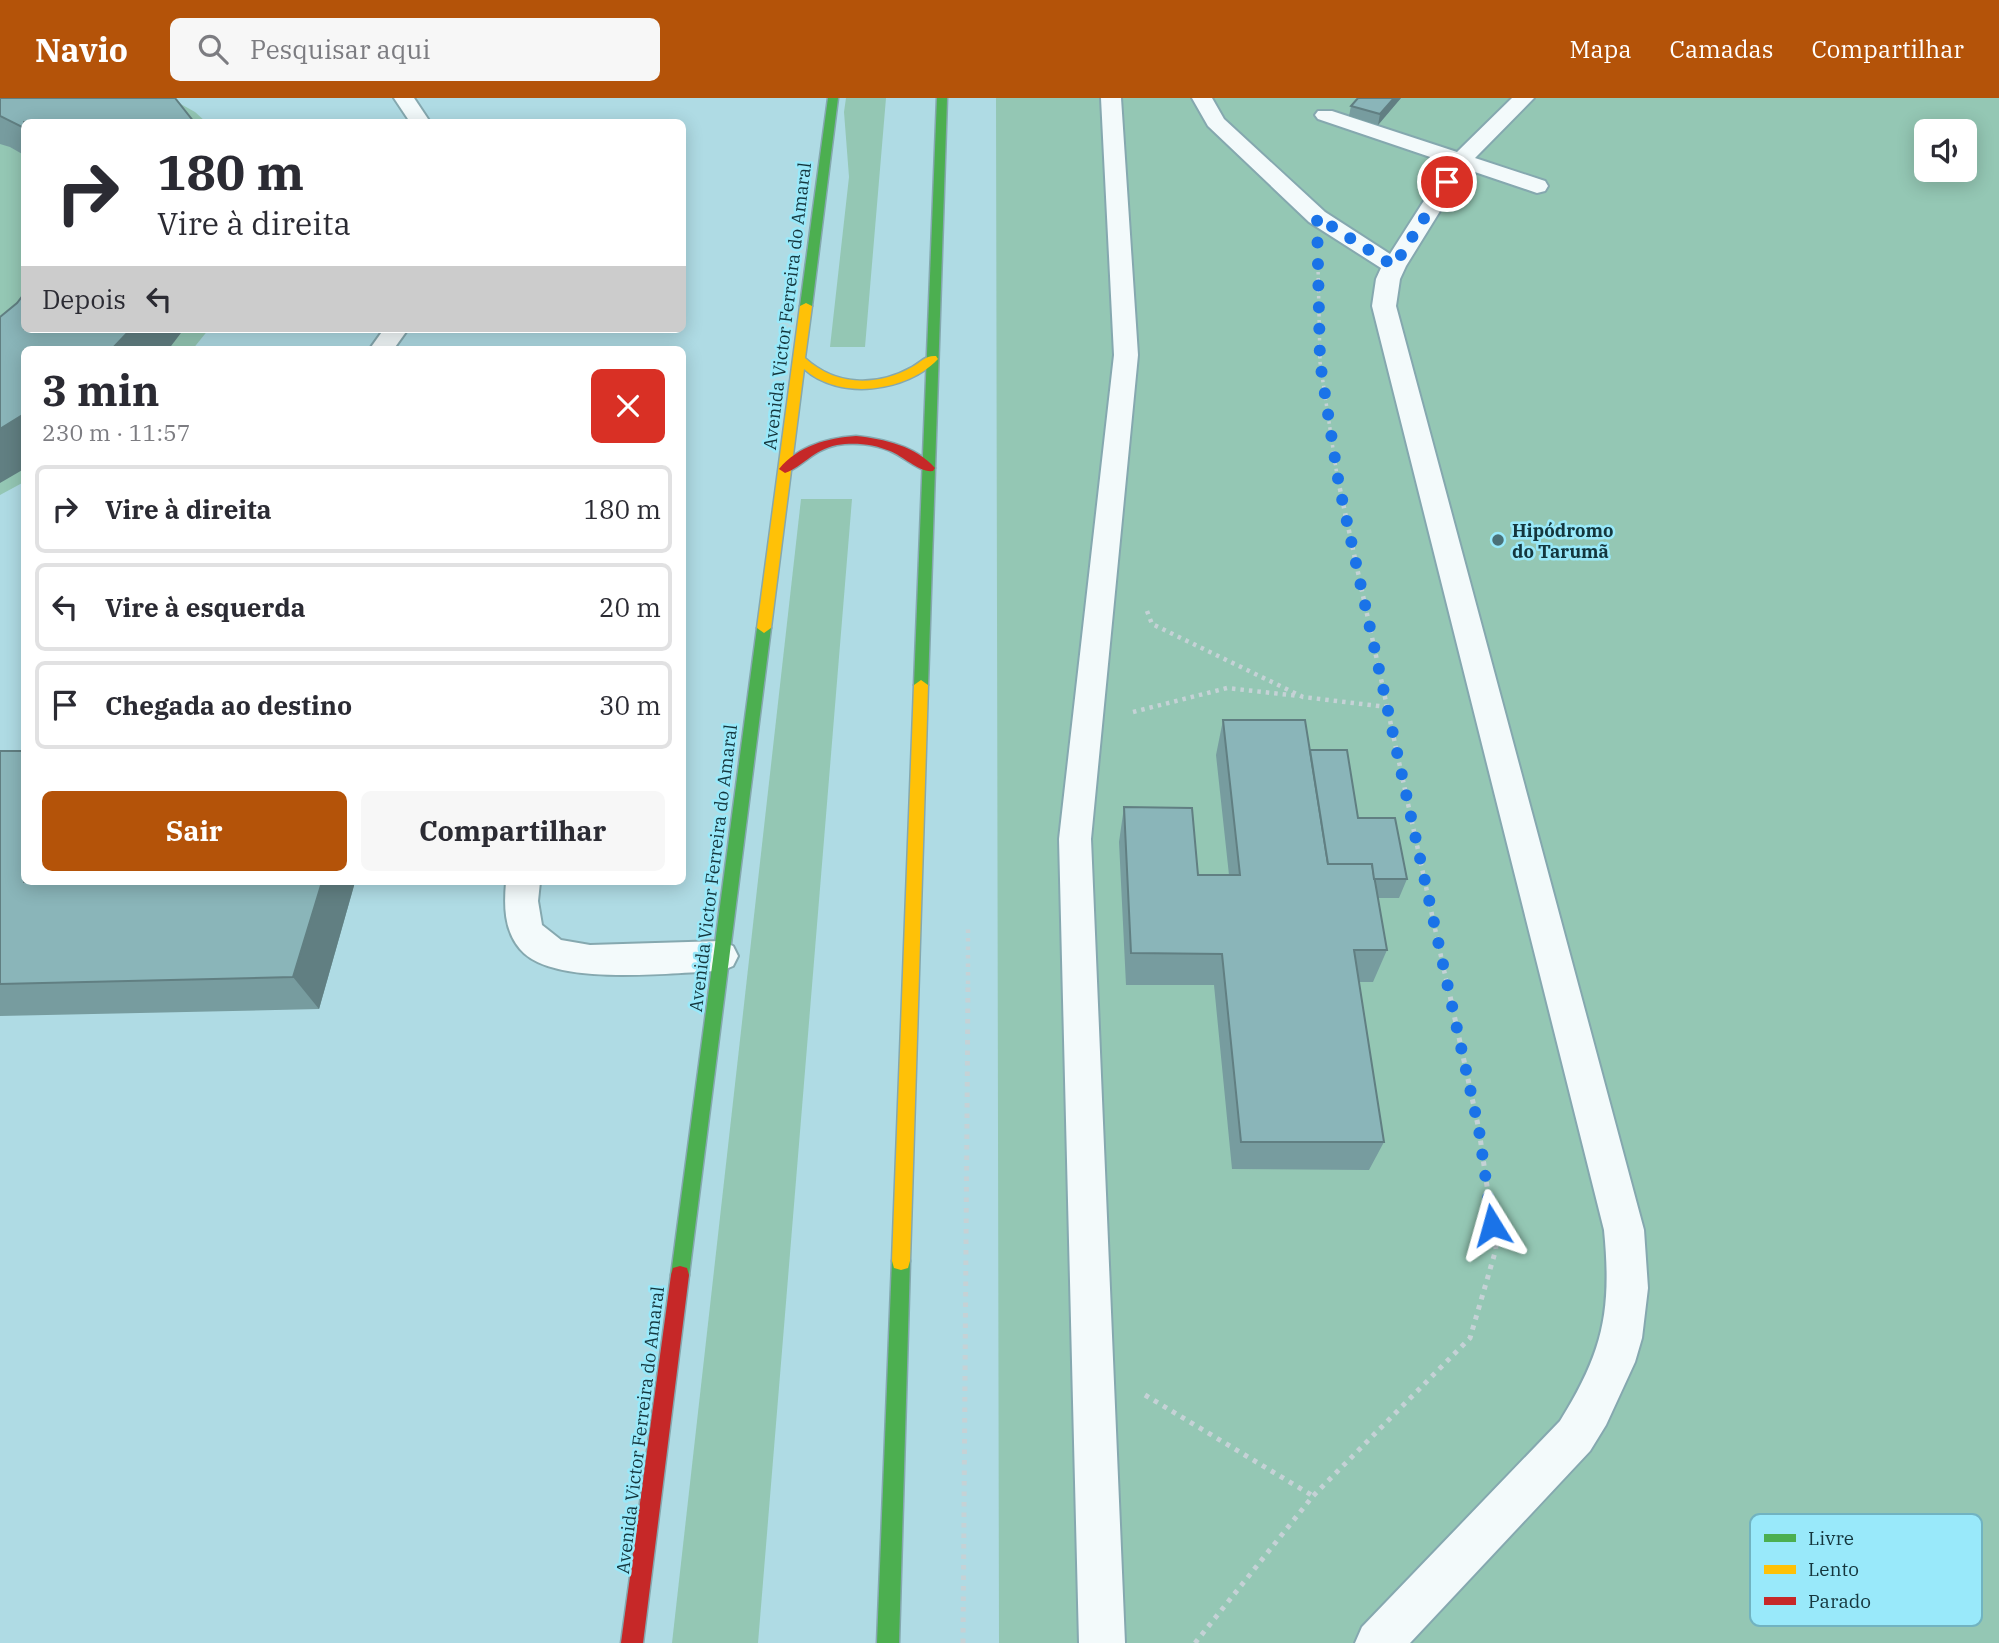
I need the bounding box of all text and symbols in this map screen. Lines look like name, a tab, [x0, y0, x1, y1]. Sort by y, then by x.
search box	[170, 18, 660, 81]
text: Navio	[35, 28, 128, 71]
icon: search	[194, 30, 232, 68]
text: Pesquisar aqui	[250, 32, 431, 66]
text: Mapa	[1569, 33, 1632, 65]
text: Camadas	[1670, 33, 1773, 65]
text: Compartilhar	[1811, 33, 1964, 65]
map controls	[1914, 119, 1977, 182]
button: sound	[1914, 119, 1977, 182]
text: 180 m	[157, 140, 304, 203]
icon: right	[42, 147, 133, 238]
pin	[1417, 152, 1477, 212]
street label: Avenida Victor Ferreira do Amaral	[758, 161, 816, 451]
icon: arrive	[1428, 163, 1466, 201]
text: Vire à direita	[157, 202, 351, 244]
icon: left	[140, 280, 178, 318]
text: Depois	[42, 282, 126, 316]
text: 3 min	[42, 363, 160, 418]
button: close	[591, 369, 665, 443]
text: 230 m · 11:57	[42, 417, 191, 447]
icon: right	[46, 490, 84, 528]
text: Vire à direita	[105, 492, 272, 526]
text: 180 m	[583, 492, 661, 526]
place label: Hipódromo do Tarumã	[1512, 519, 1613, 563]
marker: Hipódromo do Tarumã	[1490, 532, 1506, 548]
icon: left	[46, 588, 84, 626]
text: Vire à esquerda	[105, 590, 306, 624]
text: 20 m	[599, 590, 661, 624]
icon: arrive	[46, 686, 84, 724]
text: Chegada ao destino	[105, 688, 352, 722]
text: 30 m	[599, 688, 661, 722]
street label: Avenida Victor Ferreira do Amaral	[684, 723, 742, 1013]
button: Sair	[42, 791, 347, 871]
button: Compartilhar	[361, 791, 665, 871]
position arrow	[1455, 1188, 1529, 1262]
street label: Avenida Victor Ferreira do Amaral	[611, 1285, 669, 1575]
legend	[1750, 1514, 1982, 1626]
text: Livre	[1808, 1526, 1854, 1550]
text: Lento	[1808, 1557, 1859, 1581]
text: Parado	[1808, 1589, 1871, 1613]

